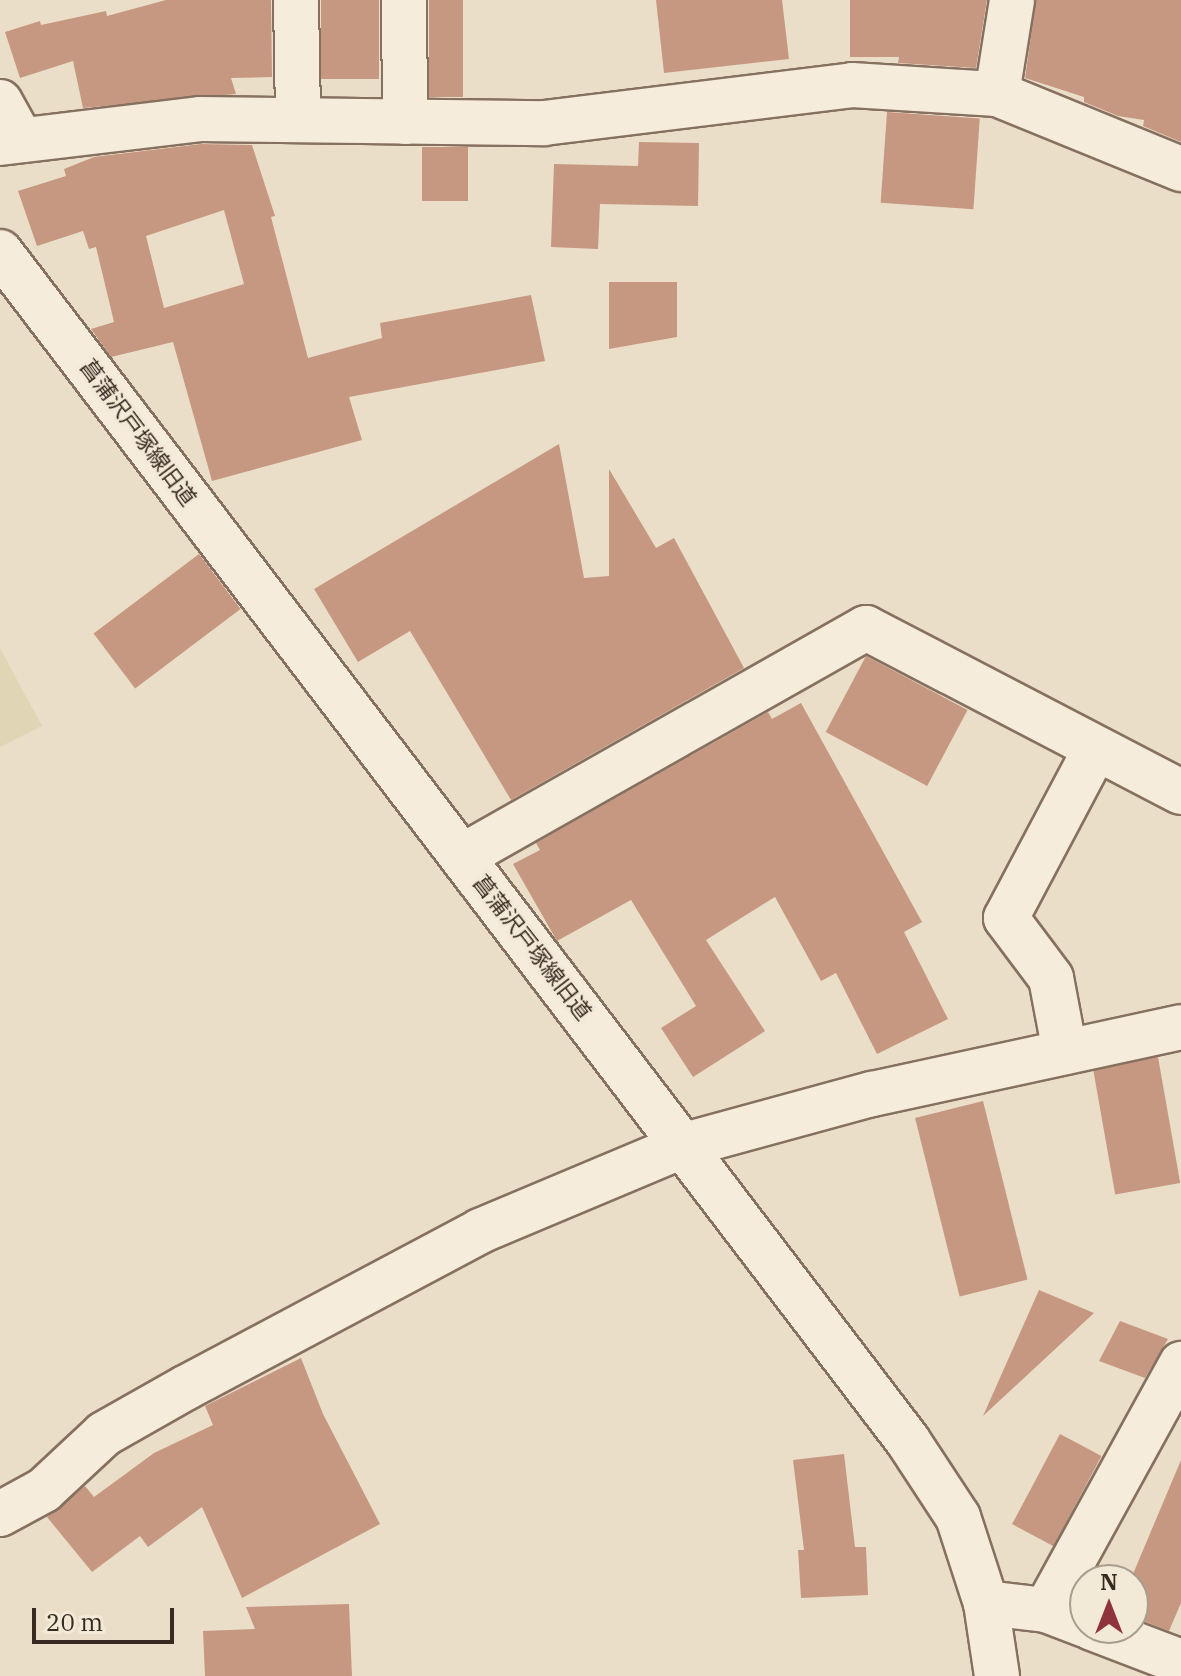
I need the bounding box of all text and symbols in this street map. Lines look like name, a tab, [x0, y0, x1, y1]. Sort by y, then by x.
street label: 菖蒲沢戸塚線旧道	[75, 354, 203, 510]
street label: 菖蒲沢戸塚線旧道	[468, 870, 598, 1024]
north arrow	[1069, 1564, 1149, 1644]
text: N	[1100, 1567, 1118, 1596]
scale bar	[36, 1592, 178, 1642]
text: 20 m	[46, 1606, 103, 1638]

